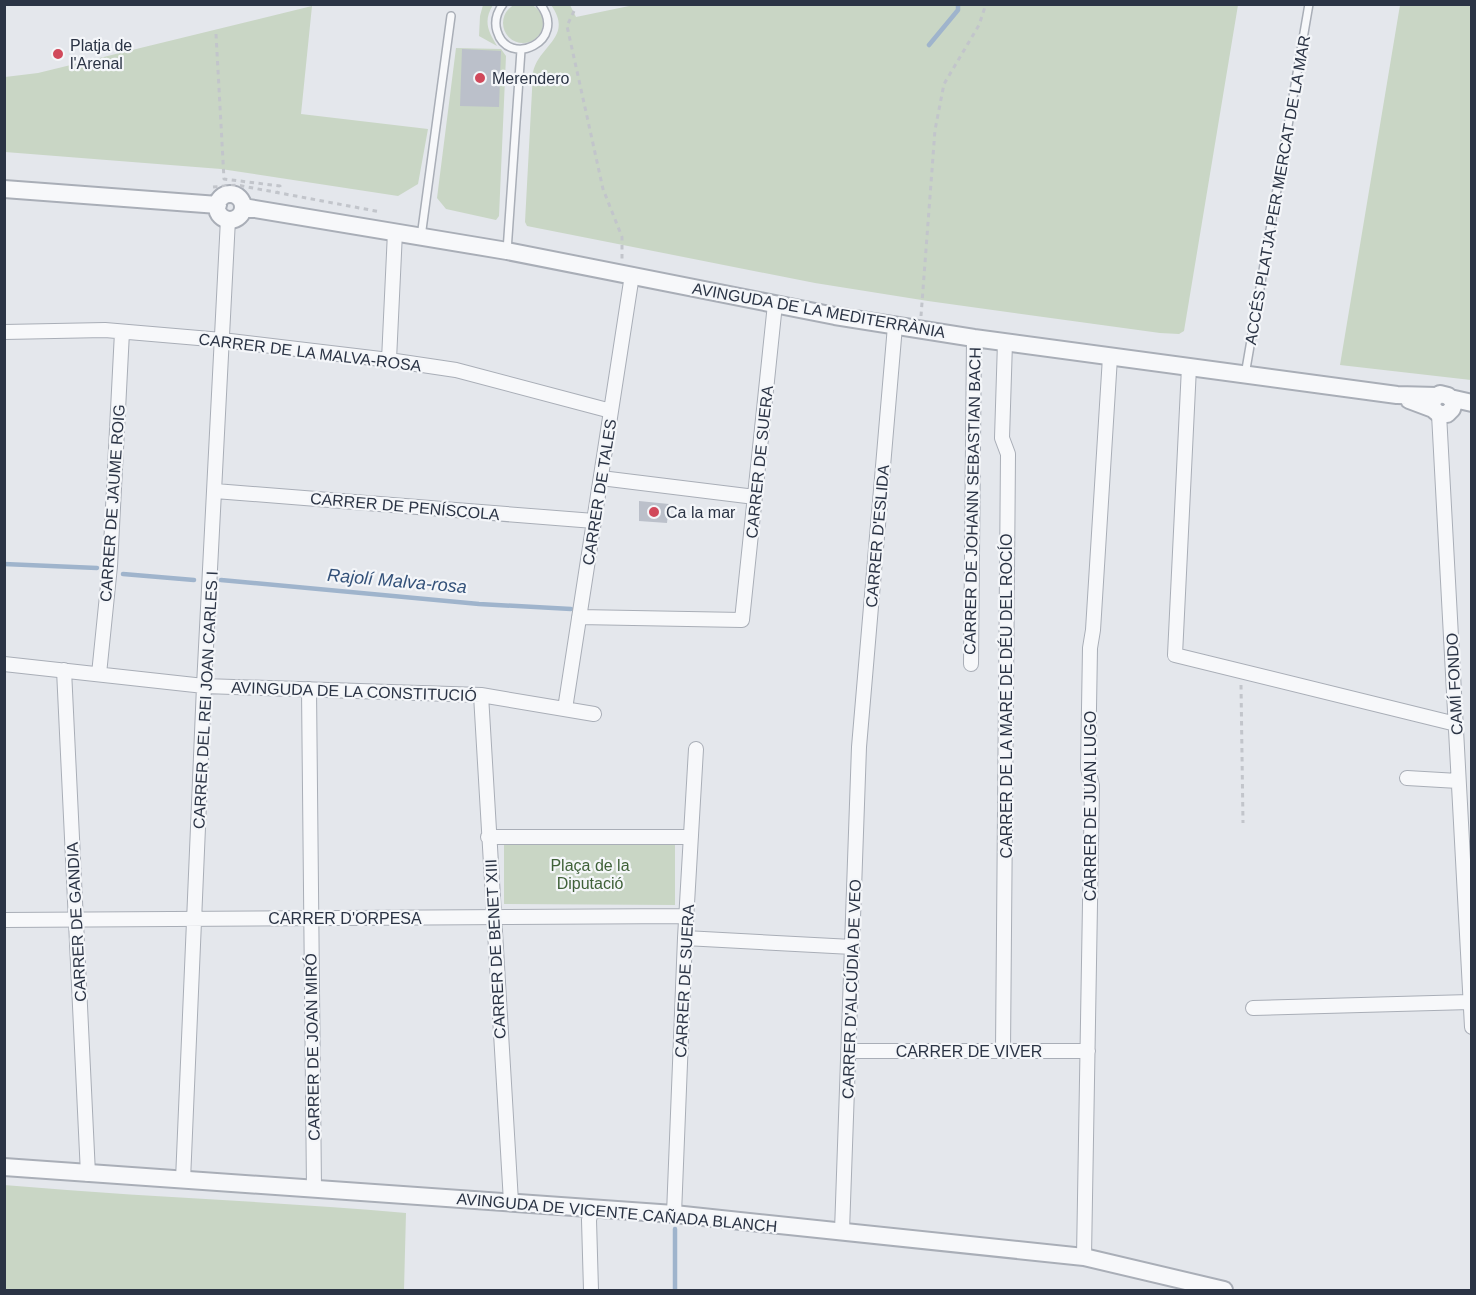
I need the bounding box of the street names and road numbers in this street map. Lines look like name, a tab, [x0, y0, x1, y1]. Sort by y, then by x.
street label: ACCÉS PLATJA PER MERCAT DE LA MAR	[1241, 34, 1313, 346]
street label: AVINGUDA DE LA MEDITERRÀNIA	[691, 279, 947, 341]
street label: CARRER DE LA MALVA-ROSA	[198, 330, 423, 375]
street label: CARRER DE JOHANN SEBASTIAN BACH	[961, 347, 984, 655]
street label: CARRER DE SUERA	[743, 384, 776, 539]
street label: CARRER DE JAUME ROIG	[97, 404, 128, 603]
street label: CARRER DE TALES	[580, 418, 619, 566]
street label: CARRER D'ESLIDA	[863, 463, 892, 608]
street label: CARRER DE PENÍSCOLA	[309, 489, 501, 523]
street label: CARRER DE LA MARE DE DÉU DEL ROCÍO	[997, 534, 1015, 858]
street label: CARRER DEL REI JOAN CARLES I	[190, 571, 221, 829]
street label: CAMÍ FONDO	[1442, 632, 1466, 736]
street label: AVINGUDA DE LA CONSTITUCIÓ	[231, 678, 477, 704]
street label: CARRER DE JUAN LUGO	[1082, 711, 1099, 901]
street label: CARRER DE GANDIA	[64, 841, 89, 1002]
street label: CARRER DE BENET XIII	[482, 859, 509, 1039]
street label: CARRER D'ALCÚDIA DE VEO	[838, 879, 864, 1099]
street label: CARRER DE SUERA	[672, 903, 697, 1058]
street label: CARRER D'ORPESA	[268, 910, 422, 927]
street label: CARRER DE JOAN MIRÓ	[301, 953, 323, 1141]
street label: CARRER DE VIVER	[896, 1043, 1042, 1060]
street label: AVINGUDA DE VICENTE CAÑADA BLANCH	[456, 1188, 778, 1235]

